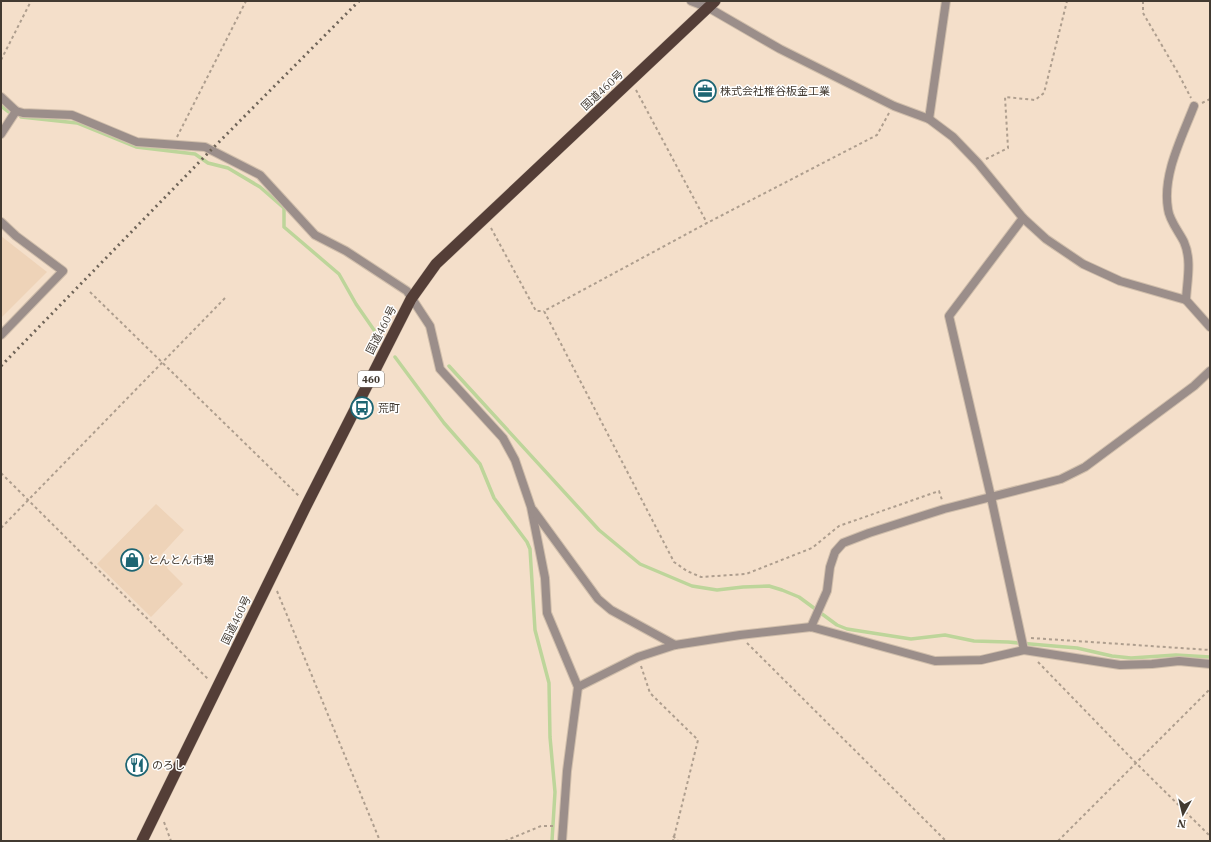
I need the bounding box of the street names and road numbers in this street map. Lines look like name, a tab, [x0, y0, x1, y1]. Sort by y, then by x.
street label: 国道460号	[578, 67, 626, 113]
street label: 国道460号	[363, 303, 399, 357]
road number: 460	[358, 371, 384, 387]
street label: 国道460号	[218, 593, 254, 647]

